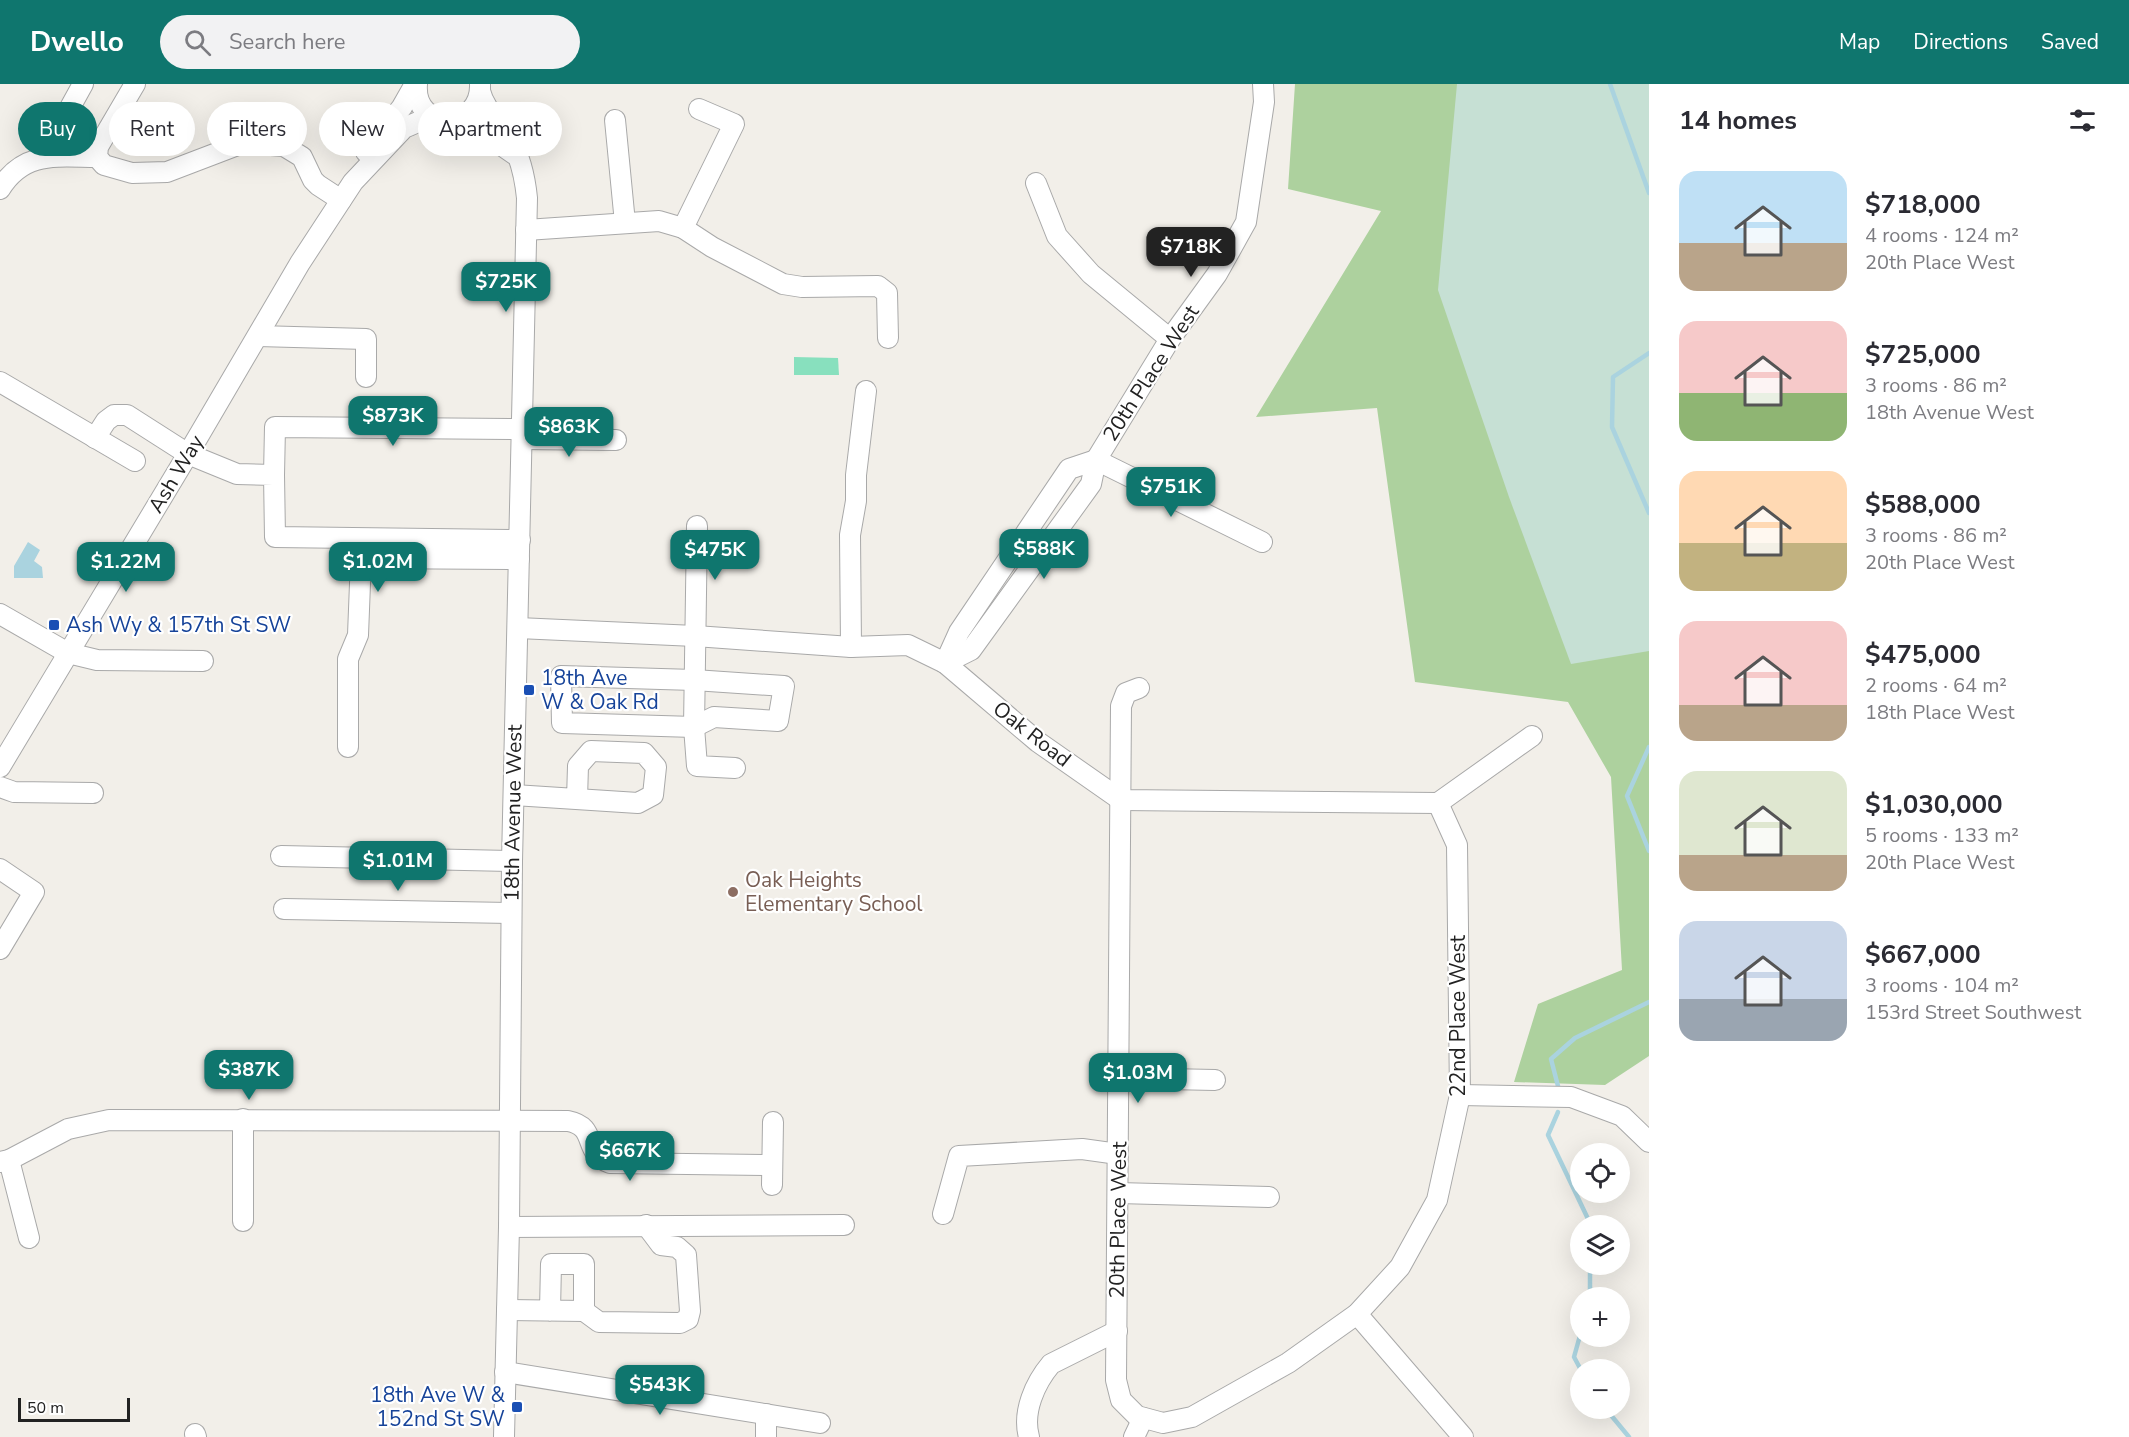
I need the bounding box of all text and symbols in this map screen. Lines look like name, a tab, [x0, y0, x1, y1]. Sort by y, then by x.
search box	[160, 15, 580, 69]
text: Dwello	[30, 23, 124, 61]
icon: search	[181, 26, 214, 59]
text: Search here	[229, 27, 346, 57]
text: Map	[1839, 28, 1880, 56]
text: Directions	[1913, 28, 2008, 56]
text: Saved	[2041, 28, 2099, 56]
chip: Buy	[18, 102, 97, 156]
chip: Rent	[109, 102, 195, 156]
chip: Filters	[207, 102, 307, 156]
chip: New	[319, 102, 406, 156]
chip: Apartment	[418, 102, 562, 156]
text: 14 homes	[1679, 103, 1797, 138]
icon: filters	[2066, 104, 2099, 137]
text: $718,000	[1865, 187, 1981, 222]
icon: home	[1727, 195, 1799, 267]
text: 4 rooms · 124 m²	[1865, 222, 2019, 249]
pin: $718K	[1149, 227, 1233, 278]
text: $718K	[1160, 233, 1222, 260]
text: 20th Place West	[1865, 249, 2015, 276]
pin: $725K	[464, 262, 548, 313]
text: $725K	[475, 268, 537, 295]
street label: 20th Place West	[1097, 299, 1206, 446]
text: $725,000	[1865, 337, 1981, 372]
icon: home	[1727, 345, 1799, 417]
text: 3 rooms · 86 m²	[1865, 372, 2007, 399]
pin: $873K	[351, 396, 435, 447]
text: 18th Avenue West	[1865, 399, 2034, 426]
text: $873K	[362, 402, 424, 429]
pin: $863K	[527, 407, 611, 458]
text: $863K	[538, 413, 600, 440]
street label: Ash Way	[142, 430, 210, 518]
pin: $751K	[1129, 467, 1213, 518]
text: $751K	[1140, 473, 1202, 500]
text: $588,000	[1865, 487, 1981, 522]
icon: home	[1727, 495, 1799, 567]
text: 3 rooms · 86 m²	[1865, 522, 2007, 549]
pin: $588K	[1002, 529, 1086, 580]
pin: $475K	[673, 530, 757, 581]
text: $588K	[1013, 535, 1075, 562]
text: $475K	[684, 536, 746, 563]
pin: $1.22M	[77, 542, 175, 593]
pin: $1.02M	[329, 542, 427, 593]
text: $1.22M	[91, 548, 161, 575]
text: $1.02M	[343, 548, 413, 575]
text: 20th Place West	[1865, 549, 2015, 576]
place label: Ash Wy & 157th St SW	[66, 611, 291, 639]
marker: Ash Wy & 157th St SW	[47, 618, 61, 632]
text: $475,000	[1865, 637, 1981, 672]
icon: home	[1727, 645, 1799, 717]
place label: 18th Ave W & Oak Rd	[541, 664, 659, 716]
text: 2 rooms · 64 m²	[1865, 672, 2007, 699]
marker: 18th Ave W & Oak Rd	[522, 683, 536, 697]
street label: Oak Road	[987, 695, 1077, 773]
text: 18th Place West	[1865, 699, 2015, 726]
street label: 18th Avenue West	[497, 724, 529, 902]
text: $1,030,000	[1865, 787, 2003, 822]
icon: home	[1727, 795, 1799, 867]
text: 5 rooms · 133 m²	[1865, 822, 2019, 849]
pin: $1.01M	[349, 841, 447, 892]
text: $1.01M	[363, 847, 433, 874]
text: 20th Place West	[1865, 849, 2015, 876]
place label: Oak Heights Elementary School	[745, 866, 923, 918]
marker: Oak Heights Elementary School	[726, 885, 740, 899]
street label: 22nd Place West	[1444, 934, 1472, 1097]
text: $667,000	[1865, 937, 1981, 972]
icon: home	[1727, 945, 1799, 1017]
text: 3 rooms · 104 m²	[1865, 972, 2019, 999]
text: 153rd Street Southwest	[1865, 999, 2081, 1026]
pin: $387K	[207, 1050, 291, 1101]
pin: $1.03M	[1089, 1053, 1187, 1104]
text: $387K	[218, 1056, 280, 1083]
text: $1.03M	[1103, 1059, 1173, 1086]
pin: $667K	[588, 1131, 672, 1182]
text: $667K	[599, 1137, 661, 1164]
street label: 20th Place West	[1103, 1141, 1133, 1299]
map controls	[1570, 1143, 1630, 1419]
button: locate	[1570, 1143, 1630, 1203]
button: layers	[1570, 1215, 1630, 1275]
button: +	[1570, 1287, 1630, 1347]
button: −	[1570, 1359, 1630, 1419]
pin: $543K	[618, 1365, 702, 1416]
text: $543K	[629, 1371, 691, 1398]
place label: 18th Ave W & 152nd St SW	[370, 1381, 505, 1433]
scale bar	[18, 1395, 130, 1422]
text: 50 m	[27, 1397, 64, 1419]
marker: 18th Ave W & 152nd St SW	[510, 1400, 524, 1414]

